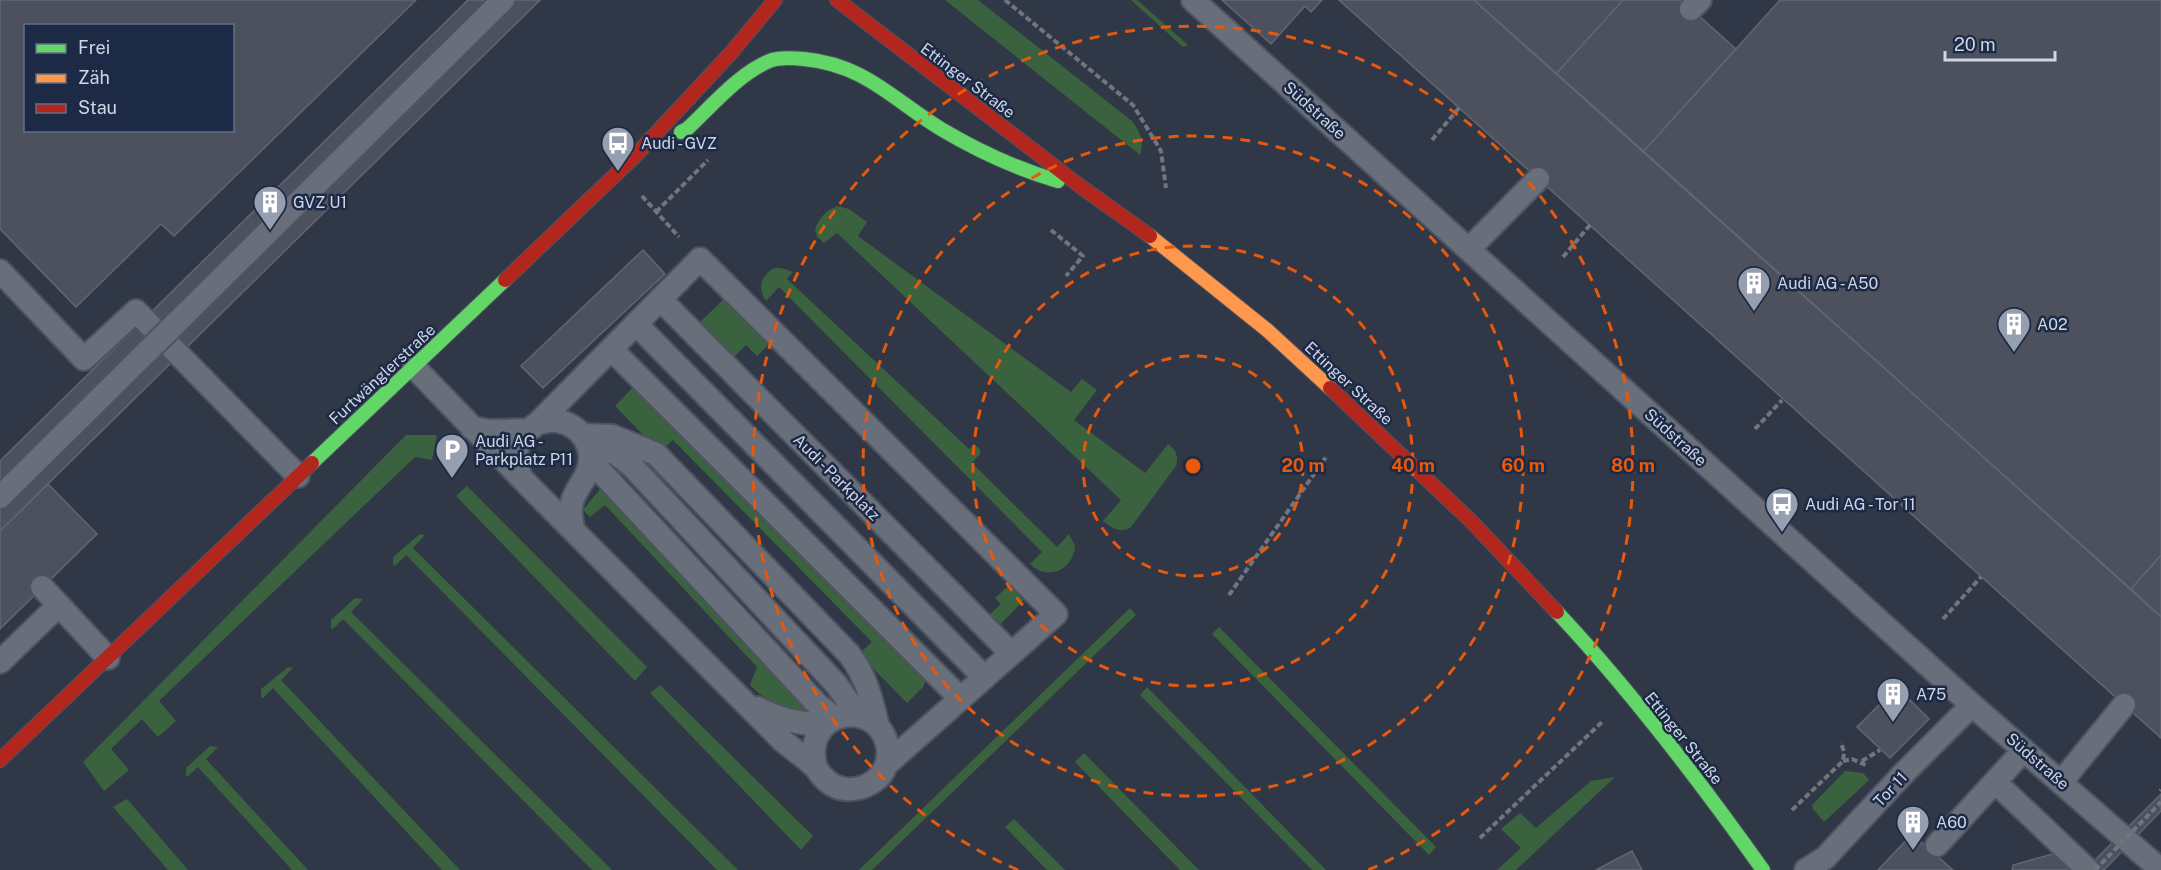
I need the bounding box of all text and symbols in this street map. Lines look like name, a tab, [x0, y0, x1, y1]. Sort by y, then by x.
legend	[24, 24, 234, 132]
scale bar	[1945, 24, 2054, 62]
text: 20 m	[1954, 34, 1996, 55]
text: Frei	[78, 37, 110, 58]
street label: Ettinger Straße	[917, 39, 1019, 122]
text: Zäh	[78, 67, 110, 88]
street label: Südstraße	[1280, 78, 1350, 143]
text: Stau	[78, 97, 117, 118]
bus stop icon: Audi - GVZ	[600, 125, 636, 172]
place label: Audi - GVZ	[641, 134, 717, 153]
building icon: GVZ U1	[252, 184, 288, 231]
place label: GVZ U1	[293, 193, 347, 212]
building icon: Audi AG - A50	[1736, 265, 1772, 312]
place label: Audi AG - A50	[1777, 274, 1879, 293]
building icon: A02	[1996, 306, 2032, 353]
place label: A02	[2037, 315, 2068, 334]
street label: Furtwänglerstraße	[325, 320, 439, 429]
street label: Ettinger Straße	[1301, 338, 1397, 429]
street label: Südstraße	[1641, 405, 1711, 470]
street label: Audi - Parkplatz	[790, 430, 884, 525]
parking icon: Audi AG - Parkplatz P11	[434, 432, 470, 479]
place label: Audi AG - Parkplatz P11	[475, 432, 573, 469]
text: 20 m	[1281, 455, 1325, 476]
text: 40 m	[1391, 455, 1435, 476]
text: 60 m	[1501, 455, 1545, 476]
text: 80 m	[1611, 455, 1655, 476]
centre of rings	[1183, 456, 1203, 476]
bus stop icon: Audi AG - Tor 11	[1764, 486, 1800, 533]
place label: Audi AG - Tor 11	[1805, 495, 1916, 514]
building icon: A75	[1875, 676, 1911, 723]
place label: A75	[1916, 685, 1946, 704]
street label: Ettinger Straße	[1641, 688, 1727, 788]
street label: Südstraße	[2002, 729, 2073, 794]
street label: Tor 11	[1870, 768, 1911, 811]
building icon: A60	[1895, 804, 1931, 851]
place label: A60	[1936, 813, 1967, 832]

